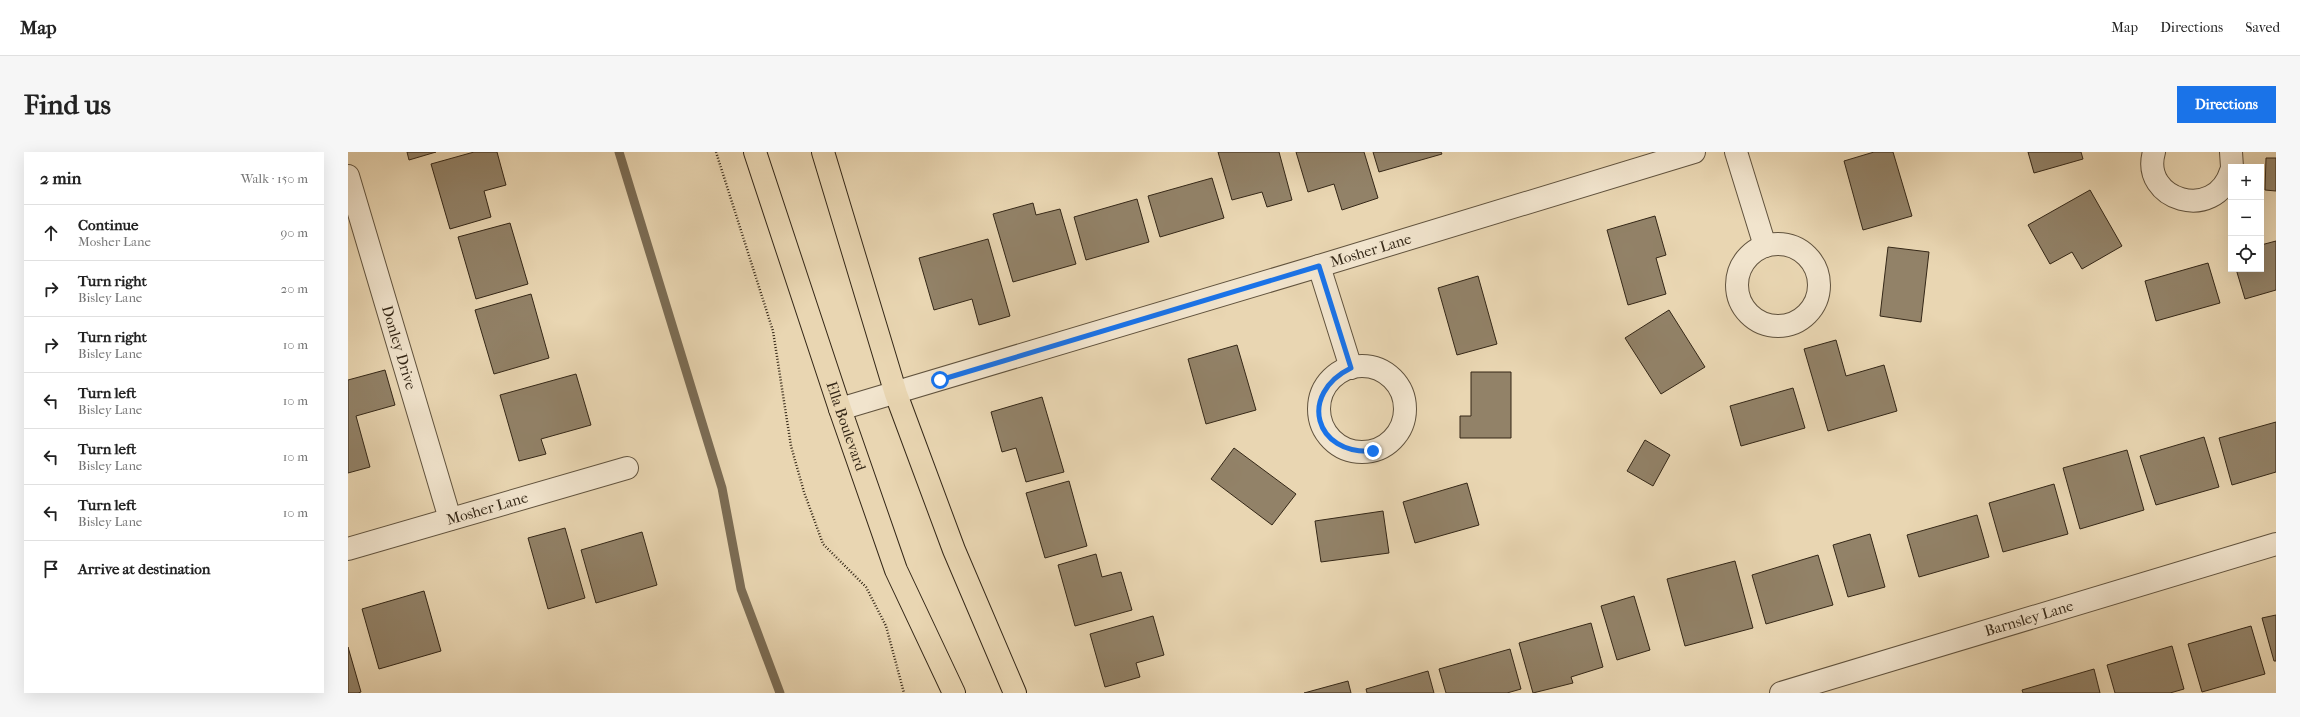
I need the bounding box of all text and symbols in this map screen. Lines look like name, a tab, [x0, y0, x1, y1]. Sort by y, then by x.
text: Map	[20, 17, 56, 39]
text: Map	[2111, 19, 2138, 36]
text: Directions	[2160, 19, 2223, 36]
text: Saved	[2245, 19, 2280, 36]
button: Directions	[2177, 86, 2276, 123]
text: Find us	[24, 88, 111, 121]
map controls	[2228, 164, 2264, 272]
button: +	[2228, 164, 2264, 200]
text: 2 min	[40, 168, 81, 188]
text: Walk · 150 m	[241, 171, 308, 186]
button: −	[2228, 200, 2264, 236]
text: Continue	[78, 216, 138, 234]
icon: ahead	[40, 222, 62, 244]
text: 90 m	[280, 225, 308, 240]
street label: Mosher Lane	[1328, 229, 1414, 271]
text: Mosher Lane	[78, 234, 151, 249]
button: locate	[2228, 236, 2264, 272]
text: Turn right	[78, 272, 147, 290]
icon: right	[40, 278, 62, 300]
text: 20 m	[281, 281, 308, 296]
text: Bisley Lane	[78, 290, 142, 305]
street label: Donley Drive	[378, 303, 420, 392]
text: Turn right	[78, 328, 147, 346]
icon: right	[40, 334, 62, 356]
text: 10 m	[283, 337, 308, 352]
text: Bisley Lane	[78, 346, 142, 361]
route start	[931, 371, 949, 389]
street label: Ella Boulevard	[823, 379, 870, 474]
text: Turn left	[78, 384, 136, 402]
icon: left	[40, 390, 62, 412]
text: 10 m	[283, 393, 308, 408]
text: Bisley Lane	[78, 402, 142, 417]
text: Turn left	[78, 440, 136, 458]
route end	[1364, 442, 1382, 460]
icon: left	[40, 446, 62, 468]
text: 10 m	[283, 449, 308, 464]
text: Bisley Lane	[78, 458, 142, 473]
street label: Mosher Lane	[444, 488, 531, 529]
text: Turn left	[78, 496, 136, 514]
icon: left	[40, 502, 62, 524]
text: 10 m	[283, 505, 308, 520]
text: Bisley Lane	[78, 514, 142, 529]
icon: arrive	[40, 558, 62, 580]
text: Arrive at destination	[78, 560, 210, 578]
street label: Barnsley Lane	[1982, 596, 2076, 640]

